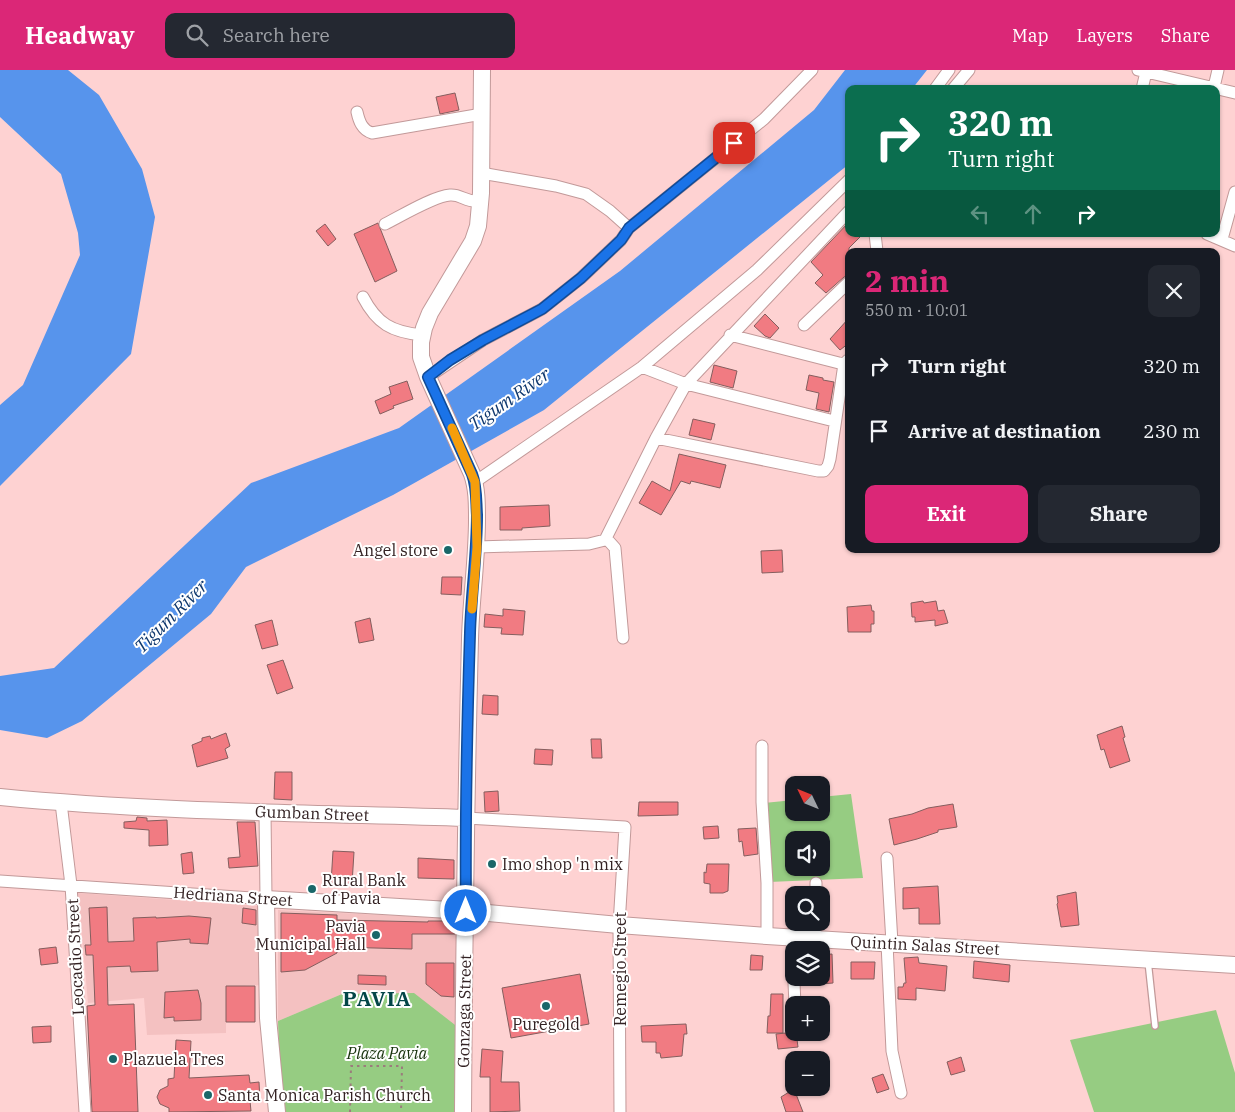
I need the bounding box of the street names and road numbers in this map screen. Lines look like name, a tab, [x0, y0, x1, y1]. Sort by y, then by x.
street label: Gumban Street	[255, 801, 370, 825]
street label: Hedriana Street	[173, 882, 294, 910]
street label: Leocadio Street	[62, 898, 88, 1016]
street label: Remegio Street	[610, 911, 630, 1026]
street label: Quintin Salas Street	[850, 931, 1000, 959]
street label: Gonzaga Street	[453, 954, 475, 1068]

